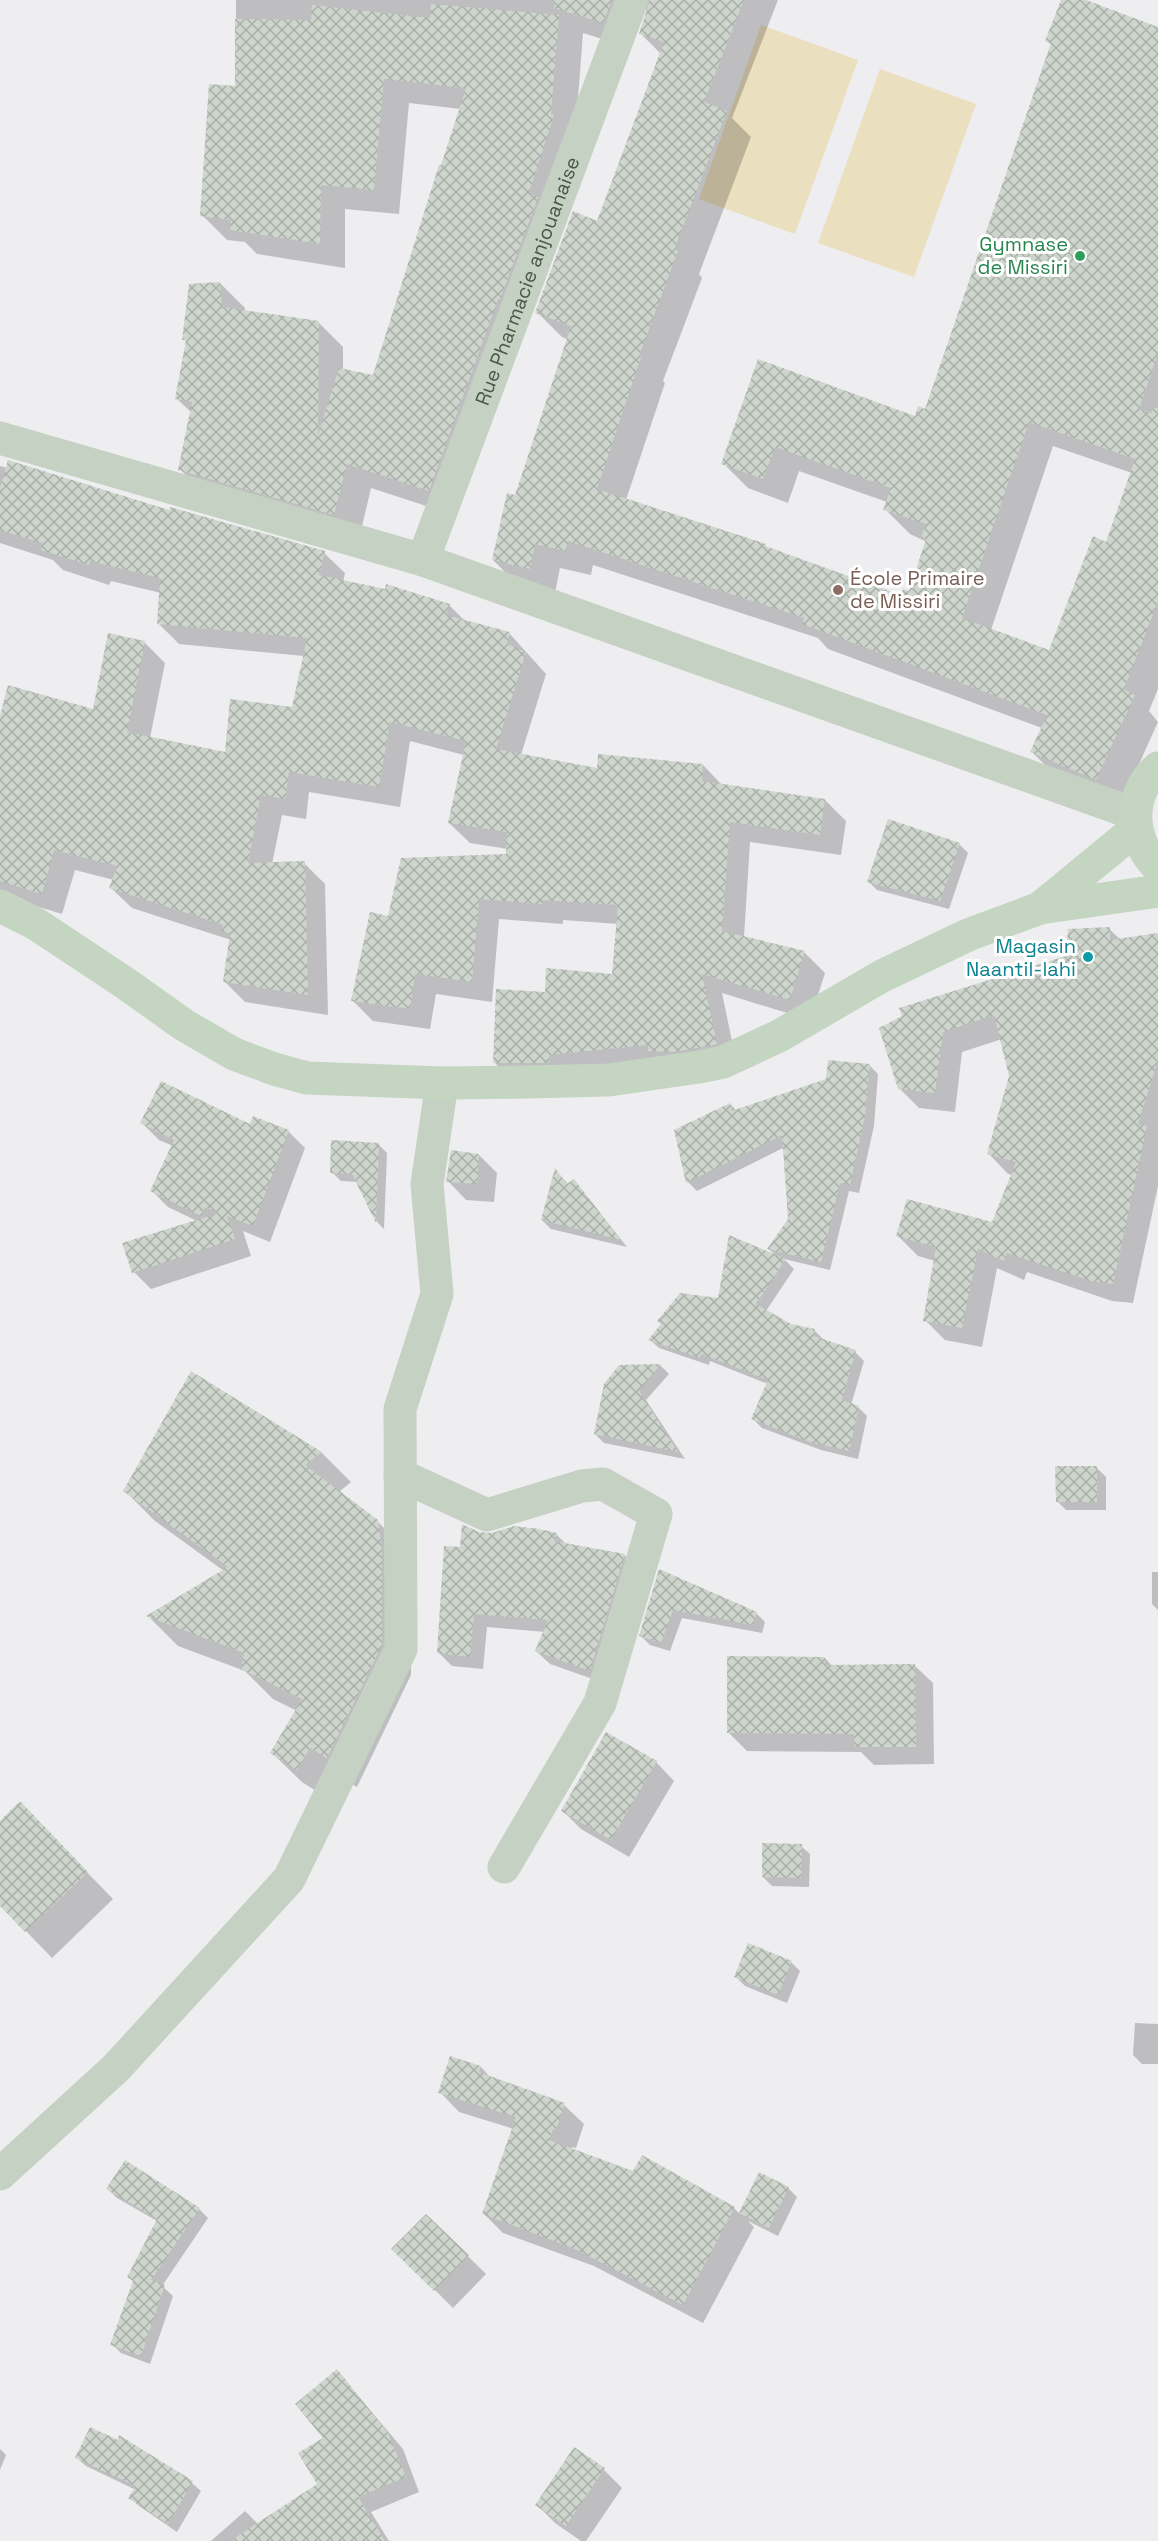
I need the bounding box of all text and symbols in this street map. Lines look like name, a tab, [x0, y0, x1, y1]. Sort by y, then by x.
street label: Rue Pharmacie anjouanaise	[469, 153, 585, 409]
place label: Gymnase de Missiri	[978, 231, 1068, 280]
marker: Gymnase de Missiri	[1073, 249, 1087, 263]
place label: École Primaire de Missiri	[850, 565, 985, 614]
marker: École Primaire de Missiri	[831, 583, 845, 597]
place label: Magasin Naantil-lahi	[966, 933, 1076, 982]
marker: Magasin Naantil-lahi	[1081, 950, 1095, 964]

